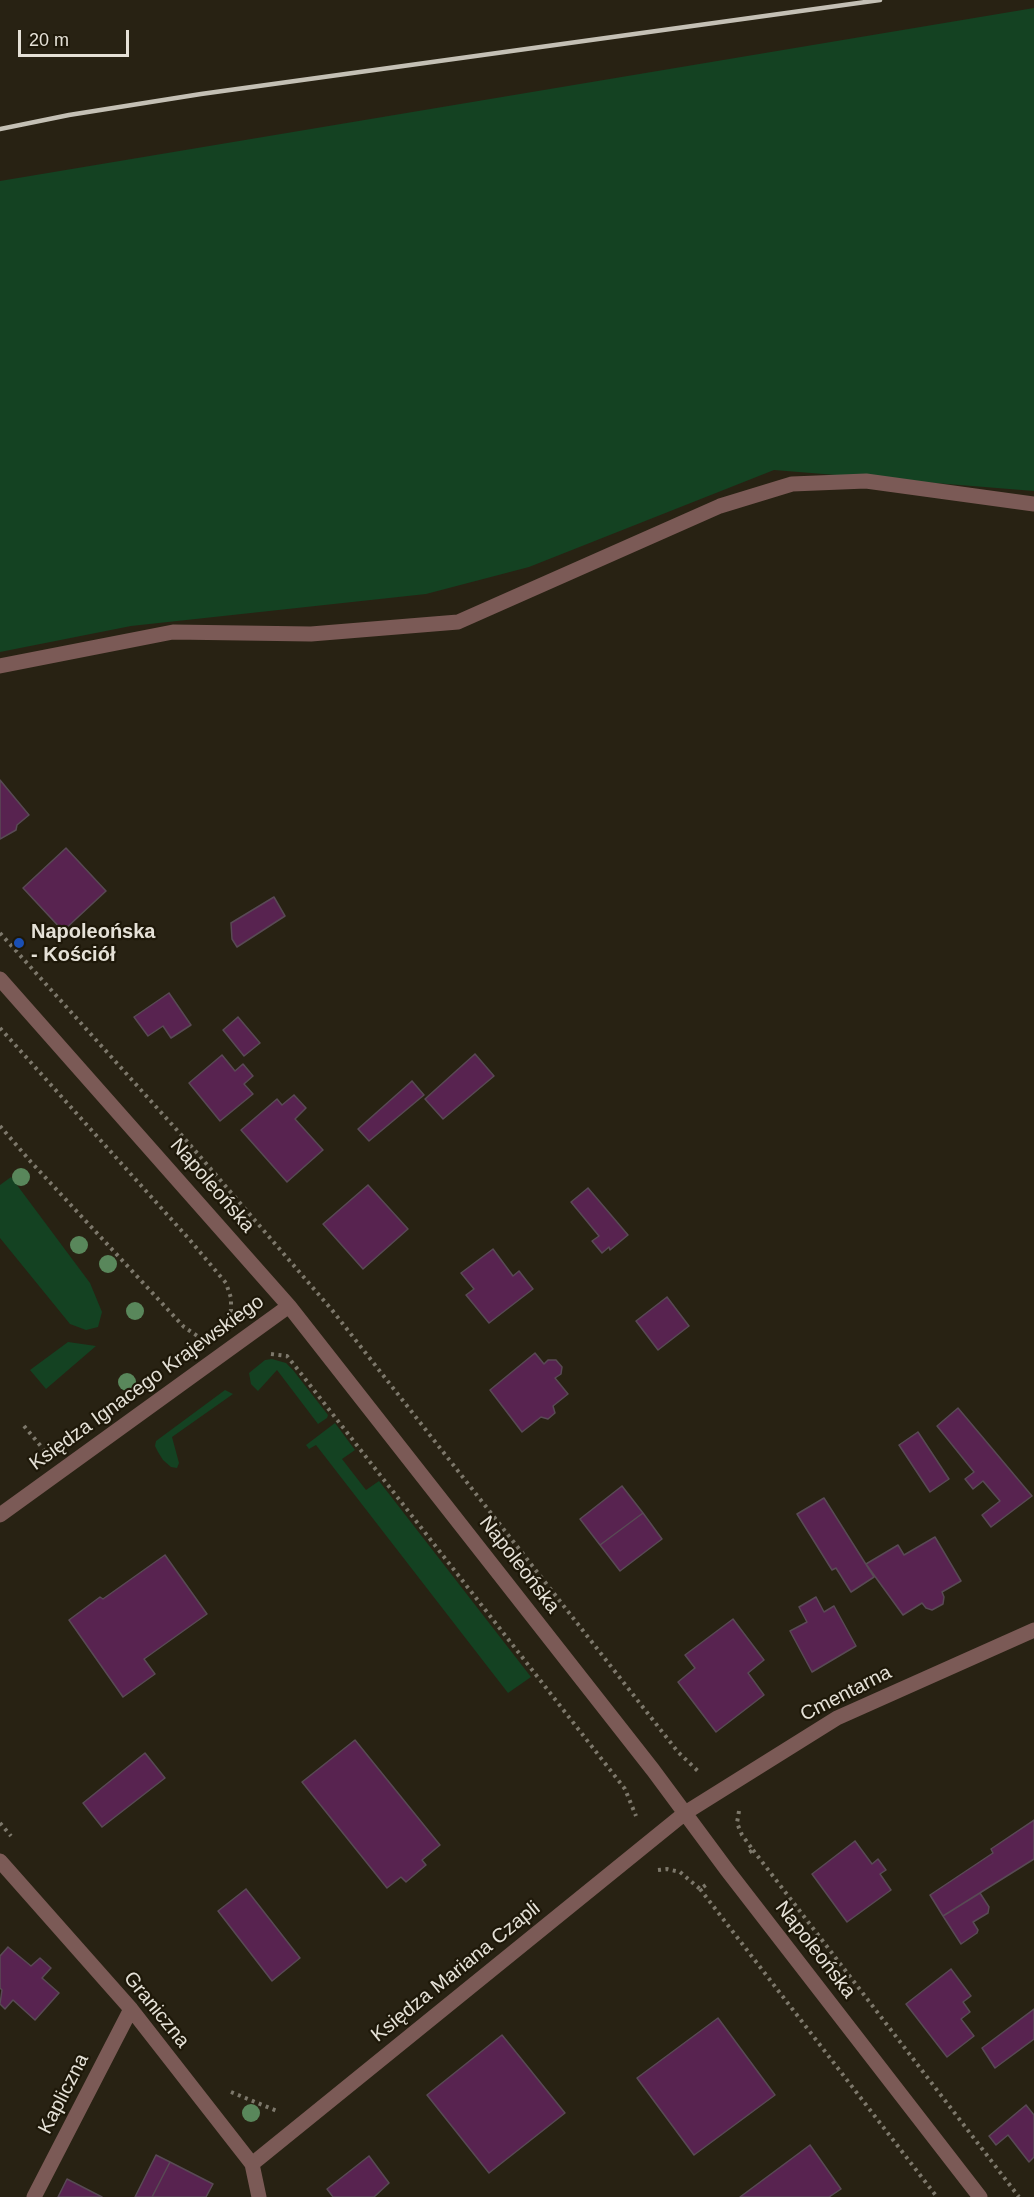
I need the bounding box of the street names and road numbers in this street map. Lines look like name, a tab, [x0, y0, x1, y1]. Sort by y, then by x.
street label: Napoleońska	[165, 1134, 259, 1238]
street label: Księdza Ignacego Krajewskiego	[25, 1290, 269, 1476]
street label: Napoleońska	[474, 1512, 564, 1618]
street label: Cmentarna	[796, 1661, 896, 1727]
street label: Księdza Mariana Czapli	[367, 1897, 545, 2047]
street label: Napoleońska	[770, 1897, 860, 2003]
street label: Graniczna	[118, 1967, 194, 2053]
street label: Kapliczna	[34, 2050, 94, 2138]

